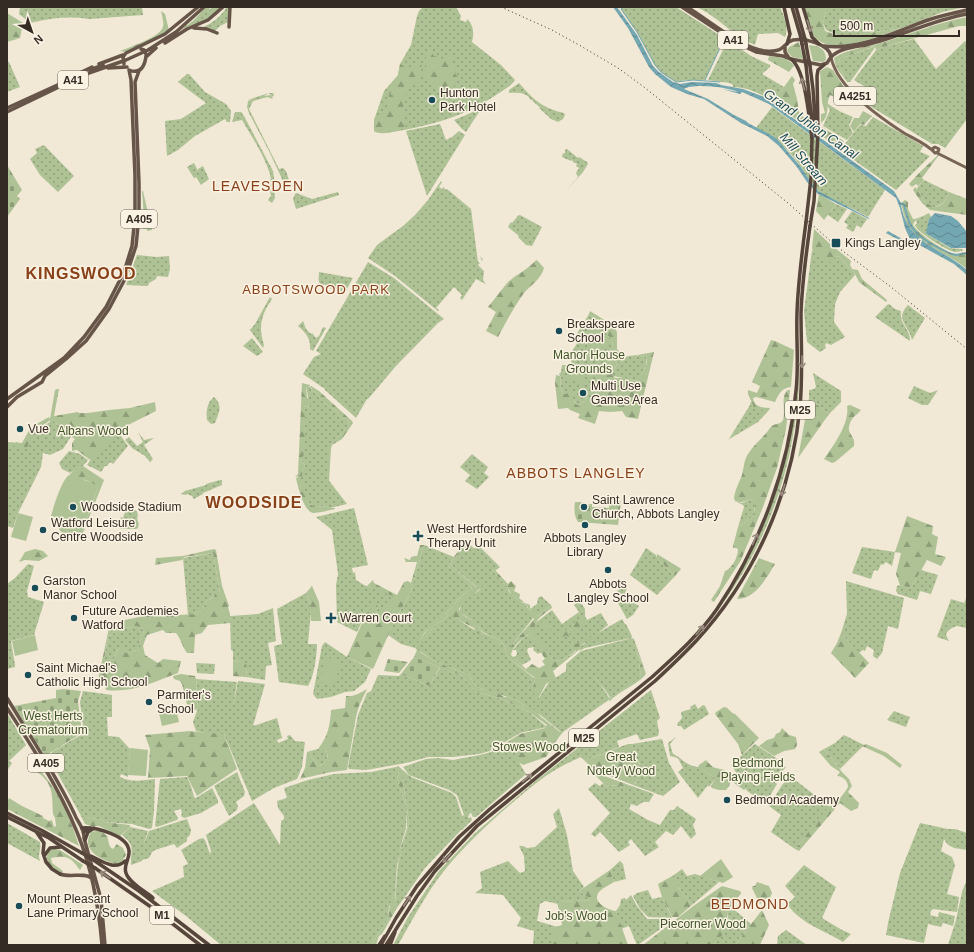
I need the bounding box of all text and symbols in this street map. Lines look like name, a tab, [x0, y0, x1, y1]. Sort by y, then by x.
north arrow	[12, 12, 52, 52]
scale bar	[834, 12, 959, 38]
text: 500 m	[840, 19, 873, 33]
one-way arrow	[806, 20, 813, 33]
road number: A41	[718, 31, 748, 49]
text: N	[31, 33, 45, 47]
road number: A41	[58, 71, 88, 89]
one-way arrow	[799, 78, 806, 91]
place label: Hunton Park Hotel	[440, 86, 496, 114]
water label: Grand Union Canal	[761, 86, 862, 163]
road number: A4251	[834, 87, 876, 105]
marker: Hunton Park Hotel	[427, 95, 437, 105]
water label: Mill Stream	[777, 130, 831, 189]
district label: LEAVESDEN	[212, 178, 304, 194]
road number: A405	[121, 210, 157, 228]
place label: Kings Langley	[845, 236, 920, 250]
marker: Kings Langley	[830, 237, 842, 249]
district label: KINGSWOOD	[25, 265, 137, 282]
district label: ABBOTSWOOD PARK	[242, 282, 390, 297]
place label: Breakspeare School	[567, 317, 635, 345]
marker: Breakspeare School	[554, 326, 564, 336]
park label: Manor House Grounds	[553, 348, 625, 376]
one-way arrow	[798, 355, 806, 368]
place label: Multi Use Games Area	[591, 379, 658, 407]
marker: Multi Use Games Area	[578, 388, 588, 398]
road number: M25	[785, 401, 815, 419]
place label: Vue	[28, 422, 49, 436]
marker: Vue	[15, 424, 25, 434]
park label: Albans Wood	[57, 424, 129, 438]
district label: ABBOTS LANGLEY	[506, 465, 646, 481]
one-way arrow	[779, 483, 786, 496]
place label: Saint Lawrence Church, Abbots Langley	[592, 493, 719, 521]
district label: WOODSIDE	[206, 494, 302, 511]
place label: Woodside Stadium	[81, 500, 182, 514]
marker: Woodside Stadium	[68, 502, 78, 512]
marker: Saint Lawrence Church, Abbots Langley	[579, 502, 589, 512]
place label: Watford Leisure Centre Woodside	[51, 516, 144, 544]
marker: Abbots Langley Library	[580, 520, 590, 530]
place label: West Hertfordshire Therapy Unit	[427, 522, 527, 550]
marker: Watford Leisure Centre Woodside	[38, 525, 48, 535]
marker: West Hertfordshire Therapy Unit	[412, 530, 424, 542]
place label: Abbots Langley Library	[544, 531, 626, 559]
one-way arrow	[752, 533, 760, 545]
marker: Abbots Langley School	[603, 565, 613, 575]
place label: Garston Manor School	[43, 574, 117, 602]
place label: Abbots Langley School	[567, 577, 649, 605]
marker: Garston Manor School	[30, 583, 40, 593]
place label: Future Academies Watford	[82, 604, 179, 632]
place label: Warren Court	[340, 611, 412, 625]
marker: Warren Court	[325, 612, 337, 624]
marker: Future Academies Watford	[69, 613, 79, 623]
one-way arrow	[695, 624, 704, 635]
place label: Saint Michael's Catholic High School	[36, 661, 147, 689]
marker: Saint Michael's Catholic High School	[23, 670, 33, 680]
place label: Parmiter's School	[157, 688, 211, 716]
marker: Parmiter's School	[144, 697, 154, 707]
park label: West Herts Crematorium	[18, 709, 88, 737]
road number: M25	[569, 729, 599, 747]
park label: Stowes Wood	[492, 740, 566, 754]
park label: Great Notely Wood	[587, 750, 655, 778]
road number: A405	[28, 754, 64, 772]
park label: Bedmond Playing Fields	[721, 756, 795, 784]
one-way arrow	[522, 774, 533, 783]
place label: Bedmond Academy	[735, 793, 839, 807]
marker: Bedmond Academy	[722, 795, 732, 805]
one-way arrow	[442, 853, 451, 863]
one-way arrow	[100, 871, 111, 879]
place label: Mount Pleasant Lane Primary School	[27, 892, 138, 920]
one-way arrow	[403, 895, 411, 906]
district label: BEDMOND	[711, 896, 789, 912]
marker: Mount Pleasant Lane Primary School	[14, 901, 24, 911]
road number: M1	[150, 906, 174, 924]
park label: Job's Wood	[545, 909, 607, 923]
park label: Piecorner Wood	[660, 917, 746, 931]

